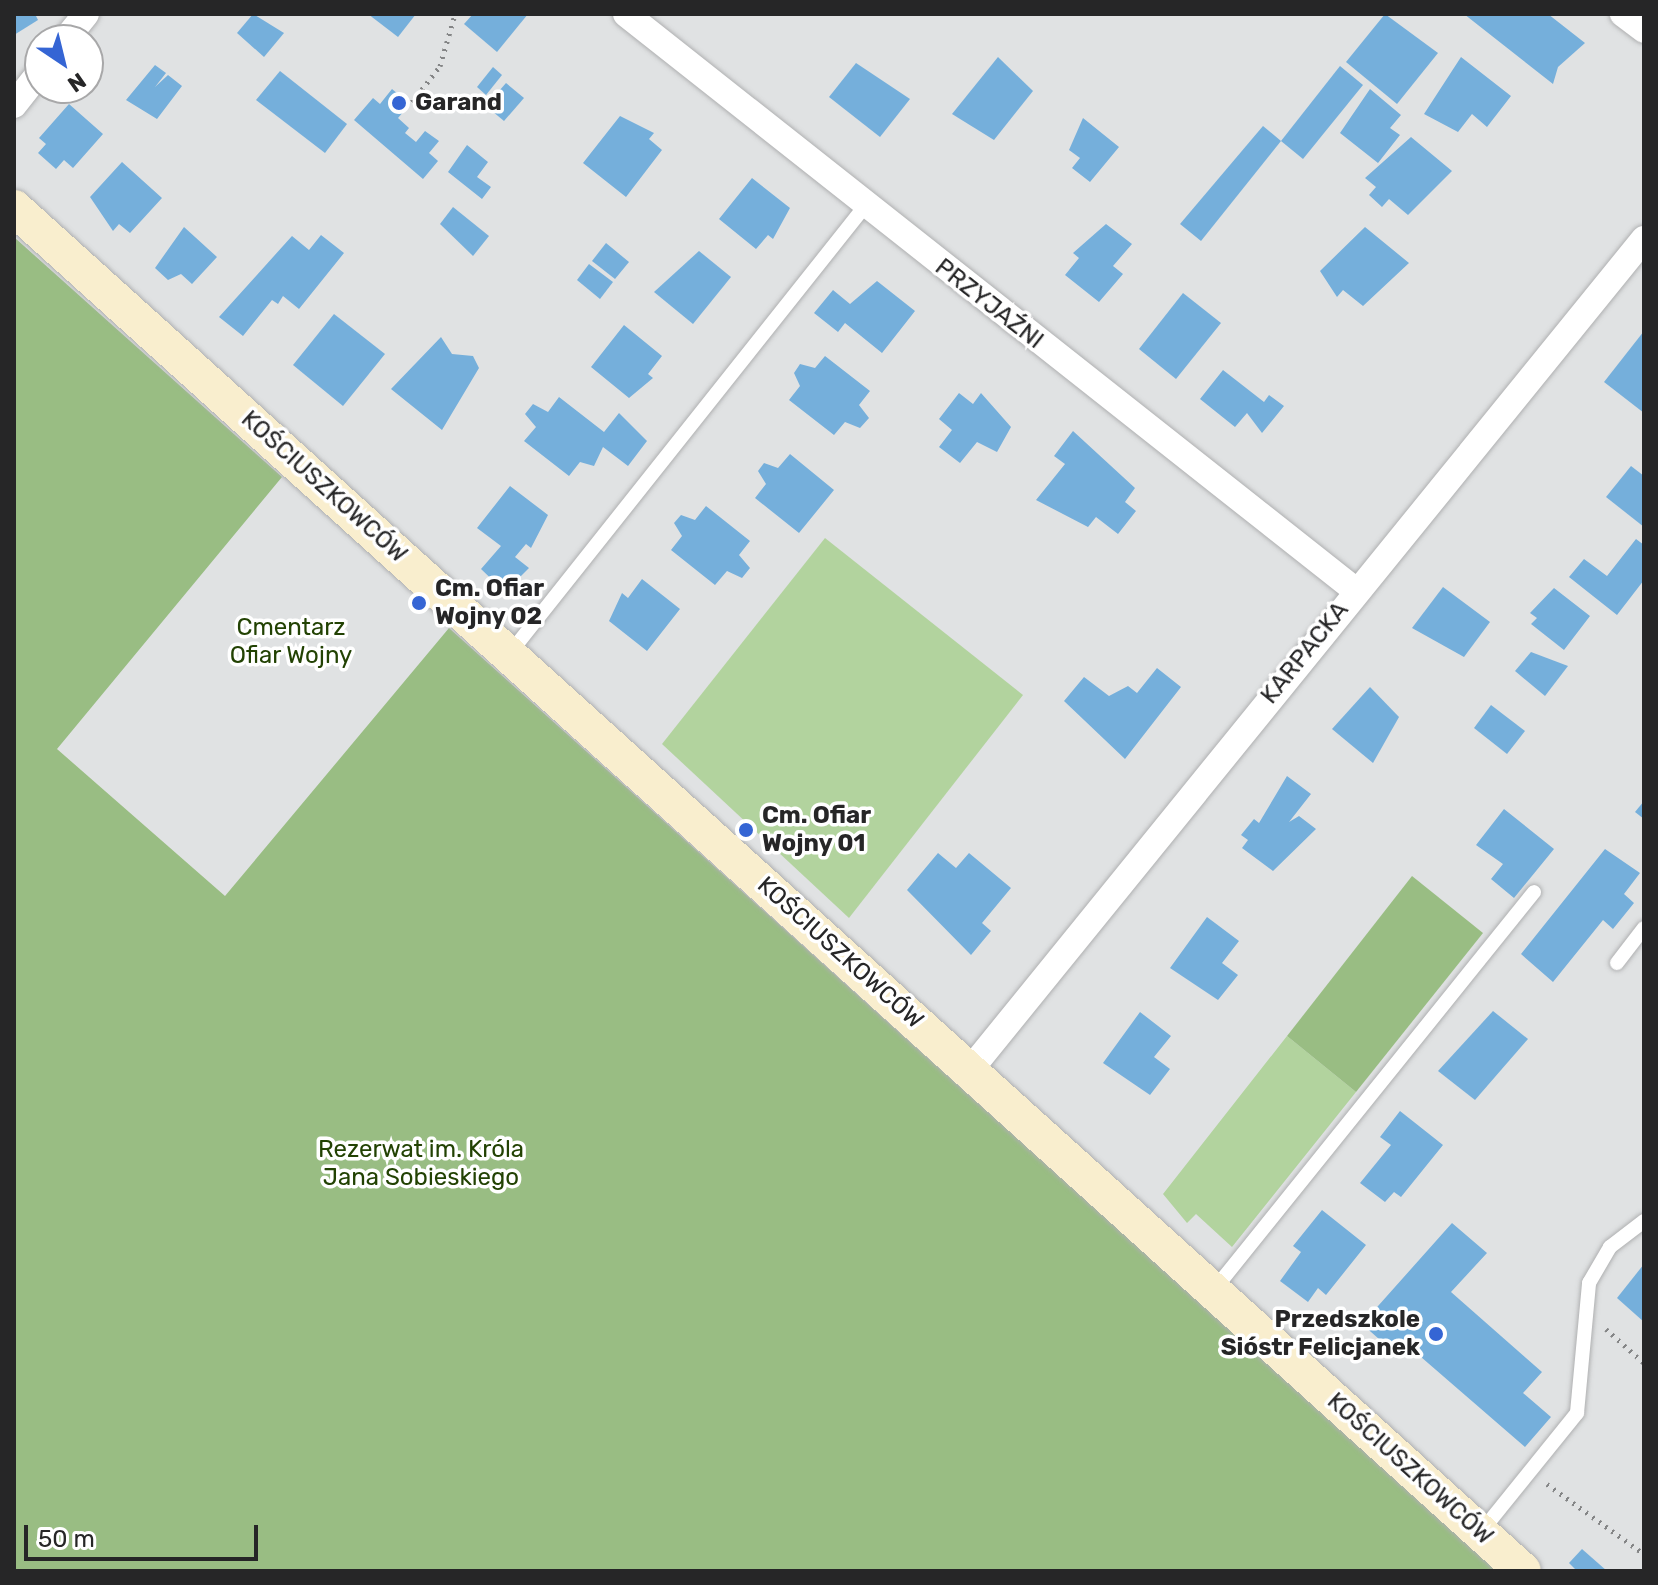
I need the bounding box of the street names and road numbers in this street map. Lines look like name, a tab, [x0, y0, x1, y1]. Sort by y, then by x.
street label: PRZYJAŹNI	[929, 253, 1049, 355]
street label: KOŚCIUSZKOWCÓW	[235, 405, 413, 569]
street label: KARPACKA	[1255, 596, 1355, 710]
street label: KOŚCIUSZKOWCÓW	[751, 871, 929, 1035]
street label: KOŚCIUSZKOWCÓW	[1321, 1387, 1499, 1551]

